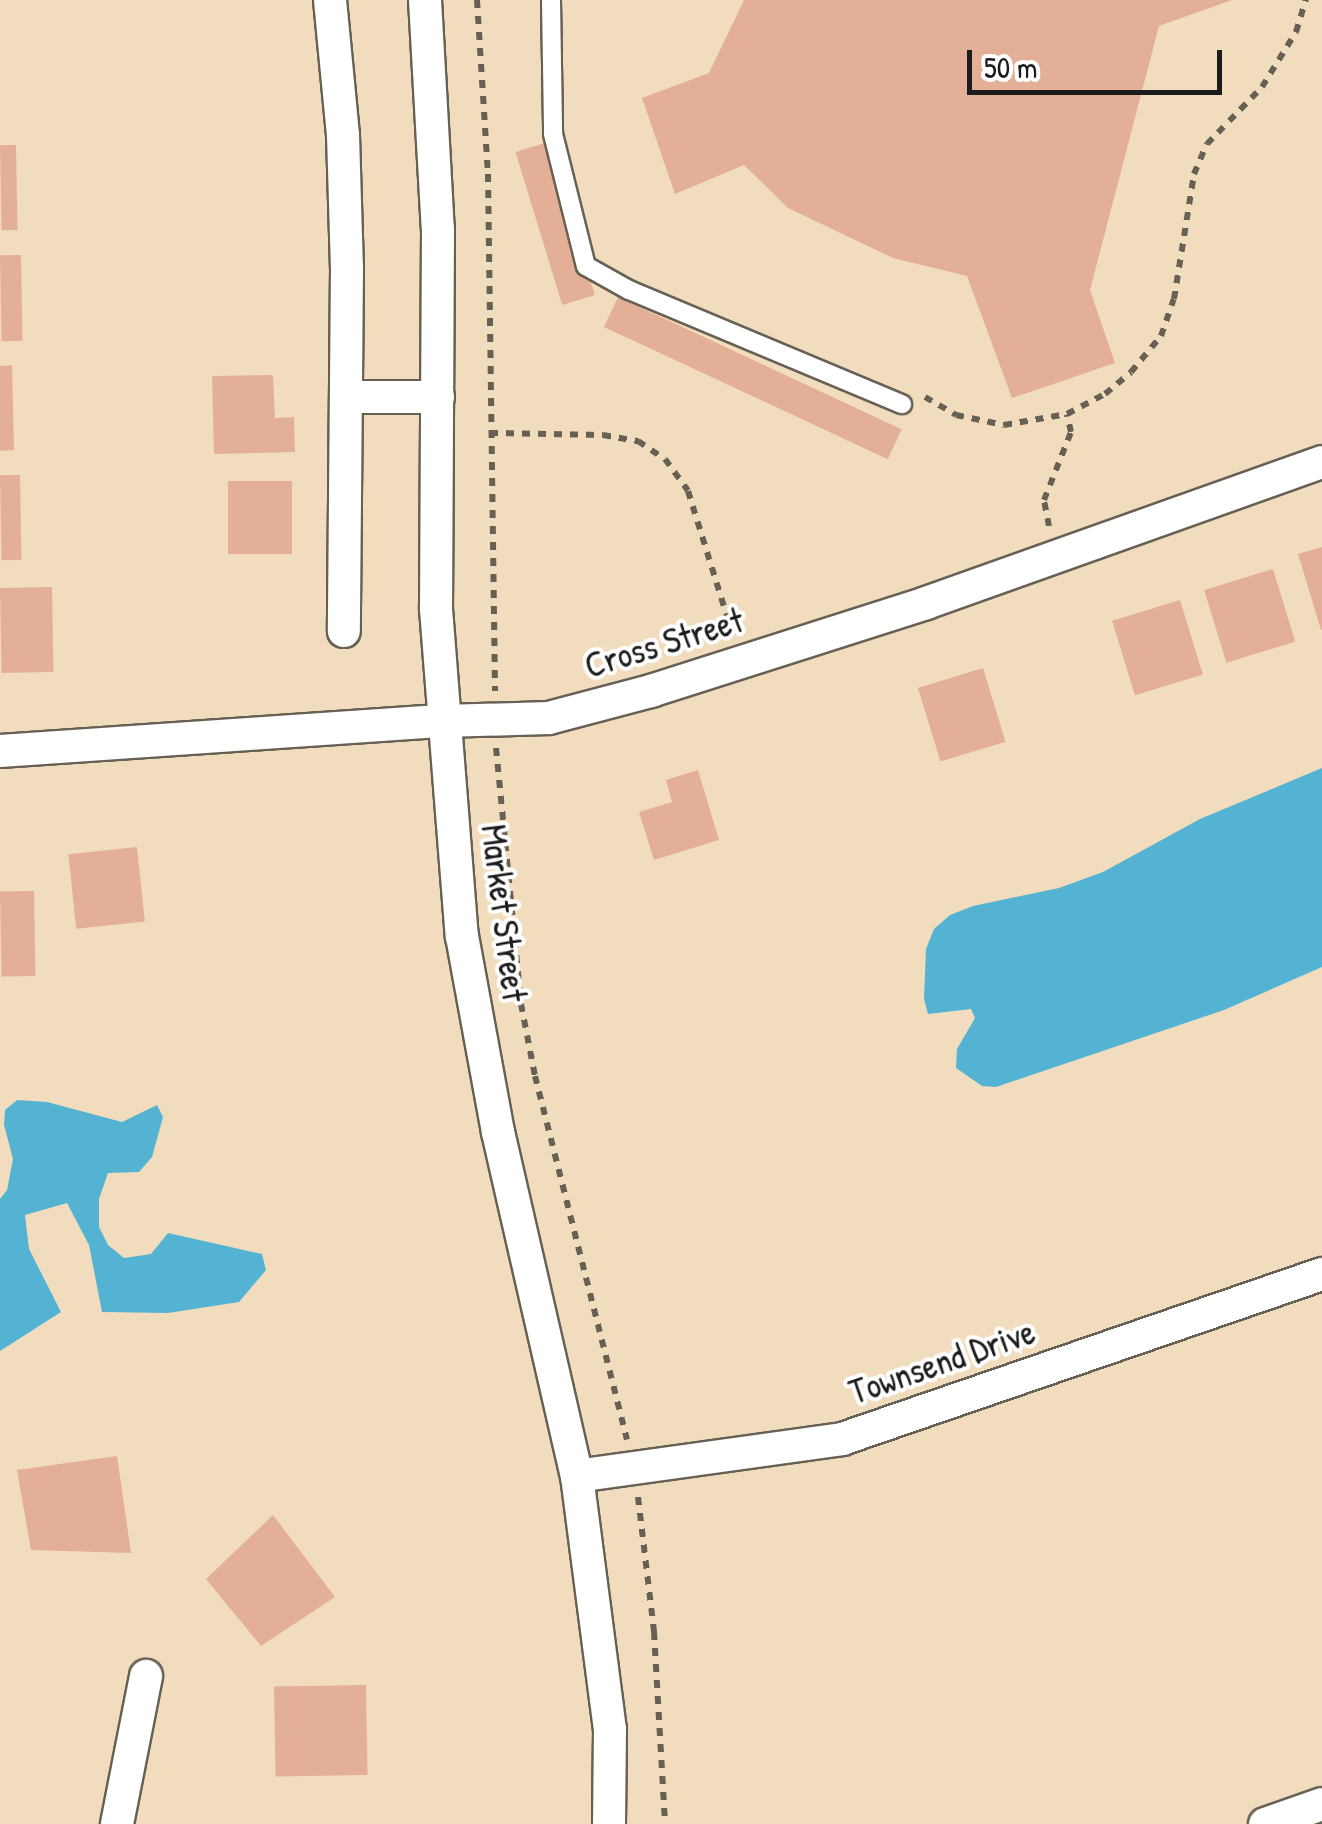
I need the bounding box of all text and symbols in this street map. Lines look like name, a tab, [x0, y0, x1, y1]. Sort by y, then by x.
scale bar	[972, 30, 1227, 92]
text: 50 m	[984, 47, 1037, 87]
street label: Cross Street	[580, 599, 748, 687]
street label: Market Street	[472, 822, 536, 1004]
street label: Townsend Drive	[844, 1311, 1040, 1413]

